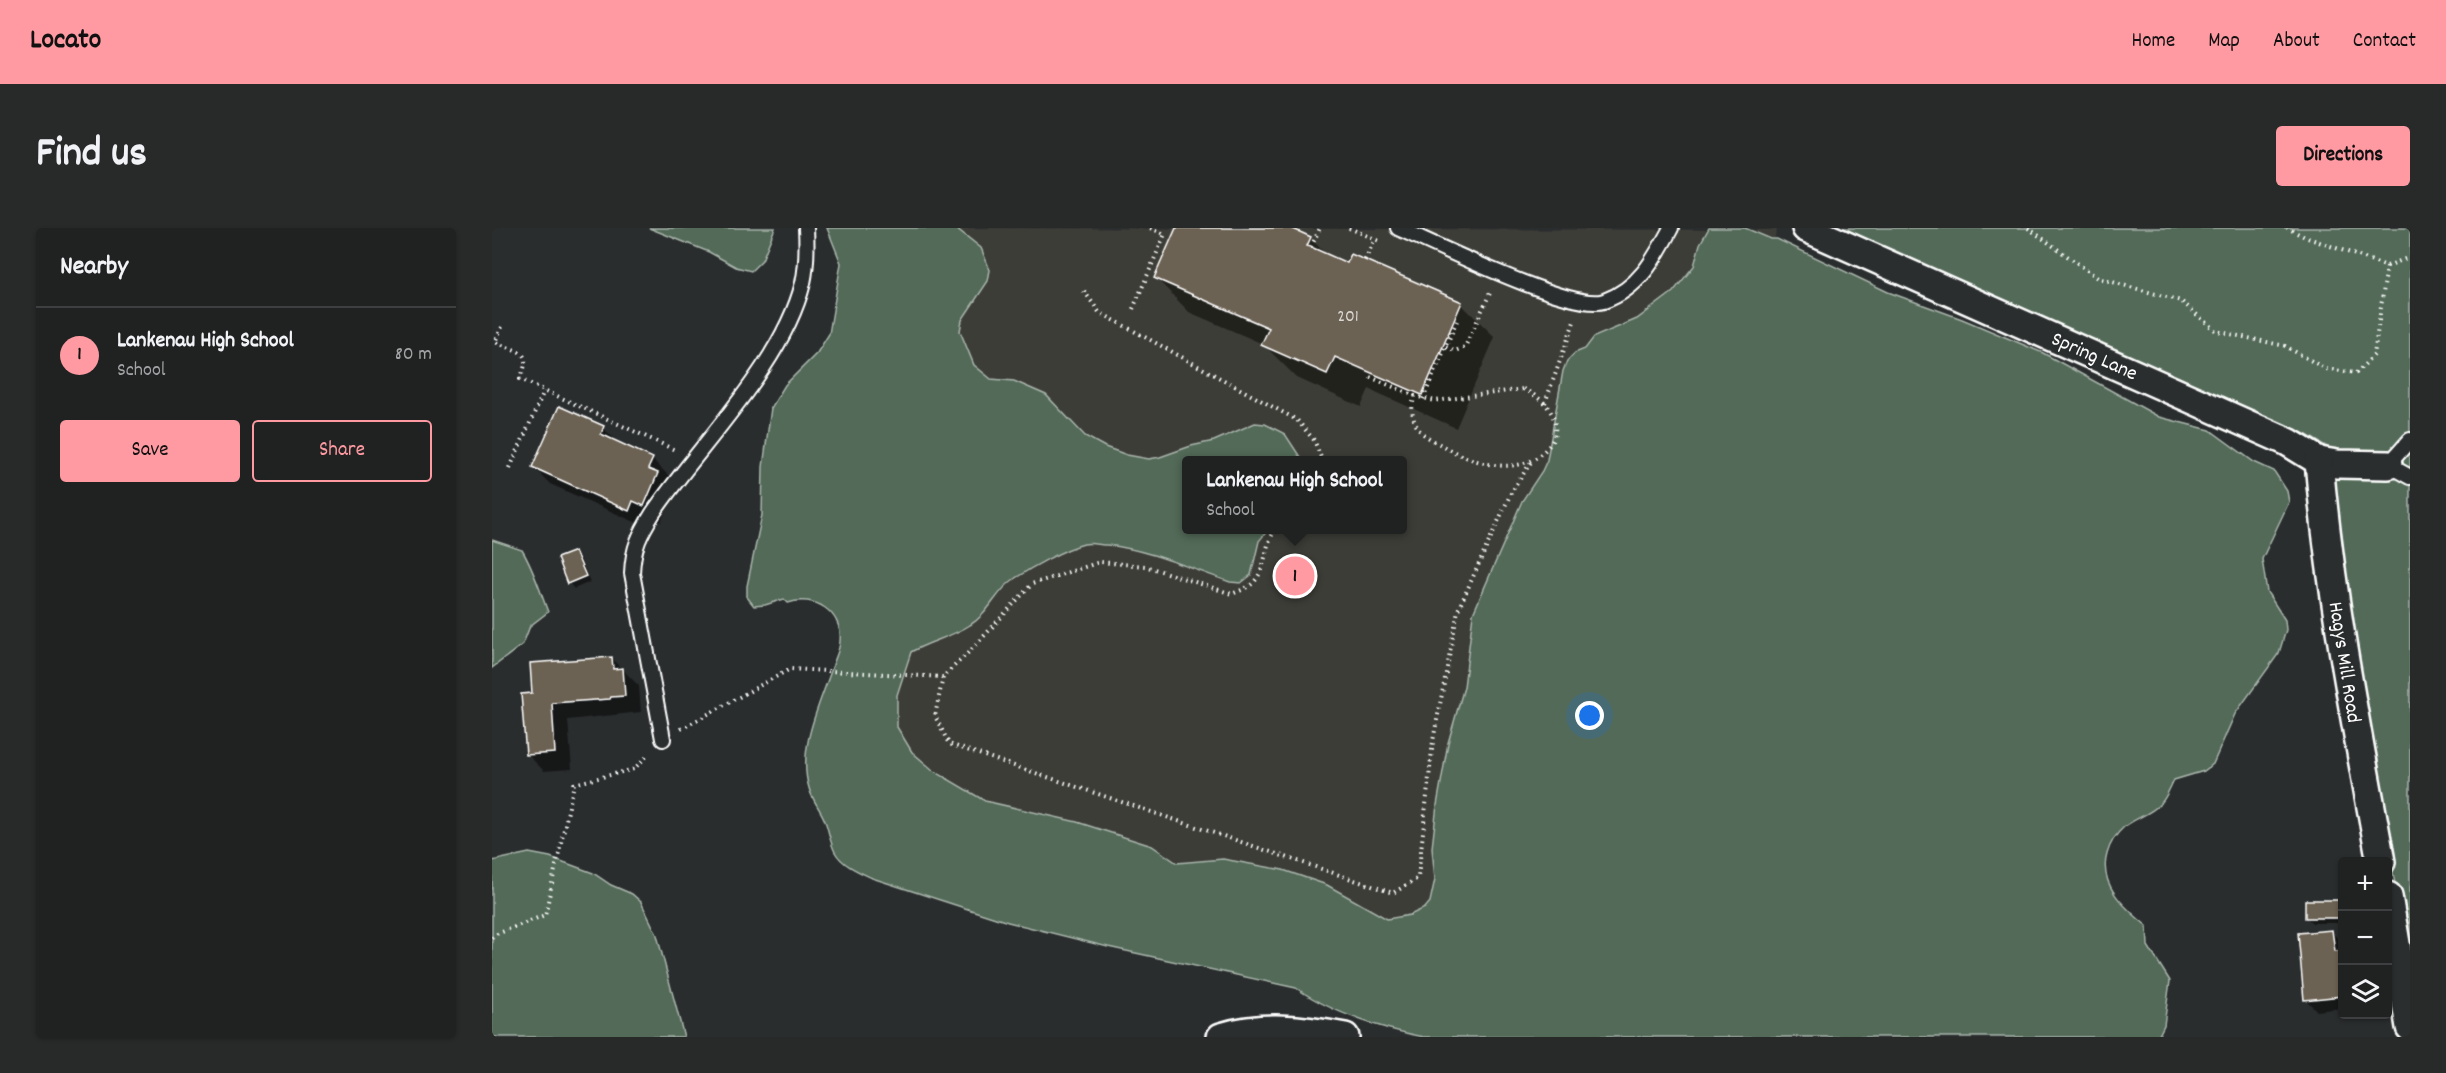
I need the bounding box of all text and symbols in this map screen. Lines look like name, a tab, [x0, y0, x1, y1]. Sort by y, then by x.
text: Locato	[30, 22, 101, 62]
text: Home	[2131, 27, 2175, 57]
text: Map	[2208, 27, 2240, 57]
text: About	[2273, 27, 2320, 57]
text: Contact	[2353, 27, 2416, 57]
text: Find us	[36, 126, 147, 186]
button: Directions	[2276, 126, 2410, 186]
text: Nearby	[60, 249, 128, 286]
house number: 201	[1337, 305, 1359, 330]
street label: Spring Lane	[2046, 325, 2142, 390]
text: Lankenau High School	[117, 326, 294, 357]
text: 1	[77, 341, 82, 369]
text: 80 m	[395, 341, 432, 369]
text: School	[117, 357, 166, 385]
button: Save	[60, 420, 240, 482]
button: Share	[252, 420, 432, 482]
popup	[1182, 456, 1407, 534]
text: Lankenau High School	[1206, 466, 1383, 497]
text: School	[1206, 497, 1255, 525]
pin: 1	[1276, 554, 1314, 598]
street label: Hagys Mill Road	[2319, 600, 2367, 725]
your location	[1575, 701, 1604, 730]
map controls	[2338, 857, 2392, 1019]
button: +	[2338, 857, 2392, 911]
button: −	[2338, 911, 2392, 965]
button: layers	[2338, 965, 2392, 1019]

